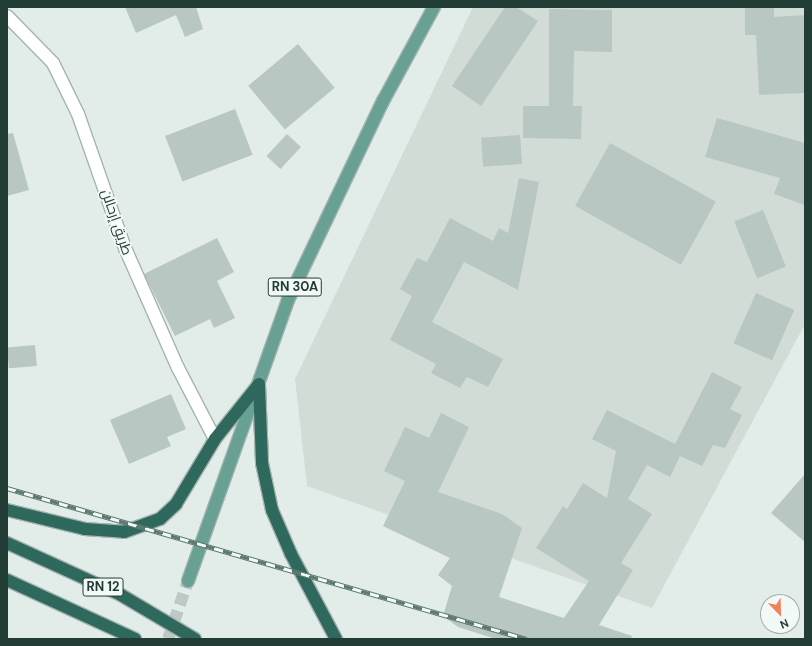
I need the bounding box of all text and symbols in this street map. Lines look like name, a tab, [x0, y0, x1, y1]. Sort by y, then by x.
street label: طريق إرحالن	[98, 187, 136, 257]
road number: RN 30A	[267, 276, 323, 298]
road number: RN 12	[82, 576, 124, 598]
north arrow	[760, 594, 800, 634]
text: N	[778, 616, 791, 632]

